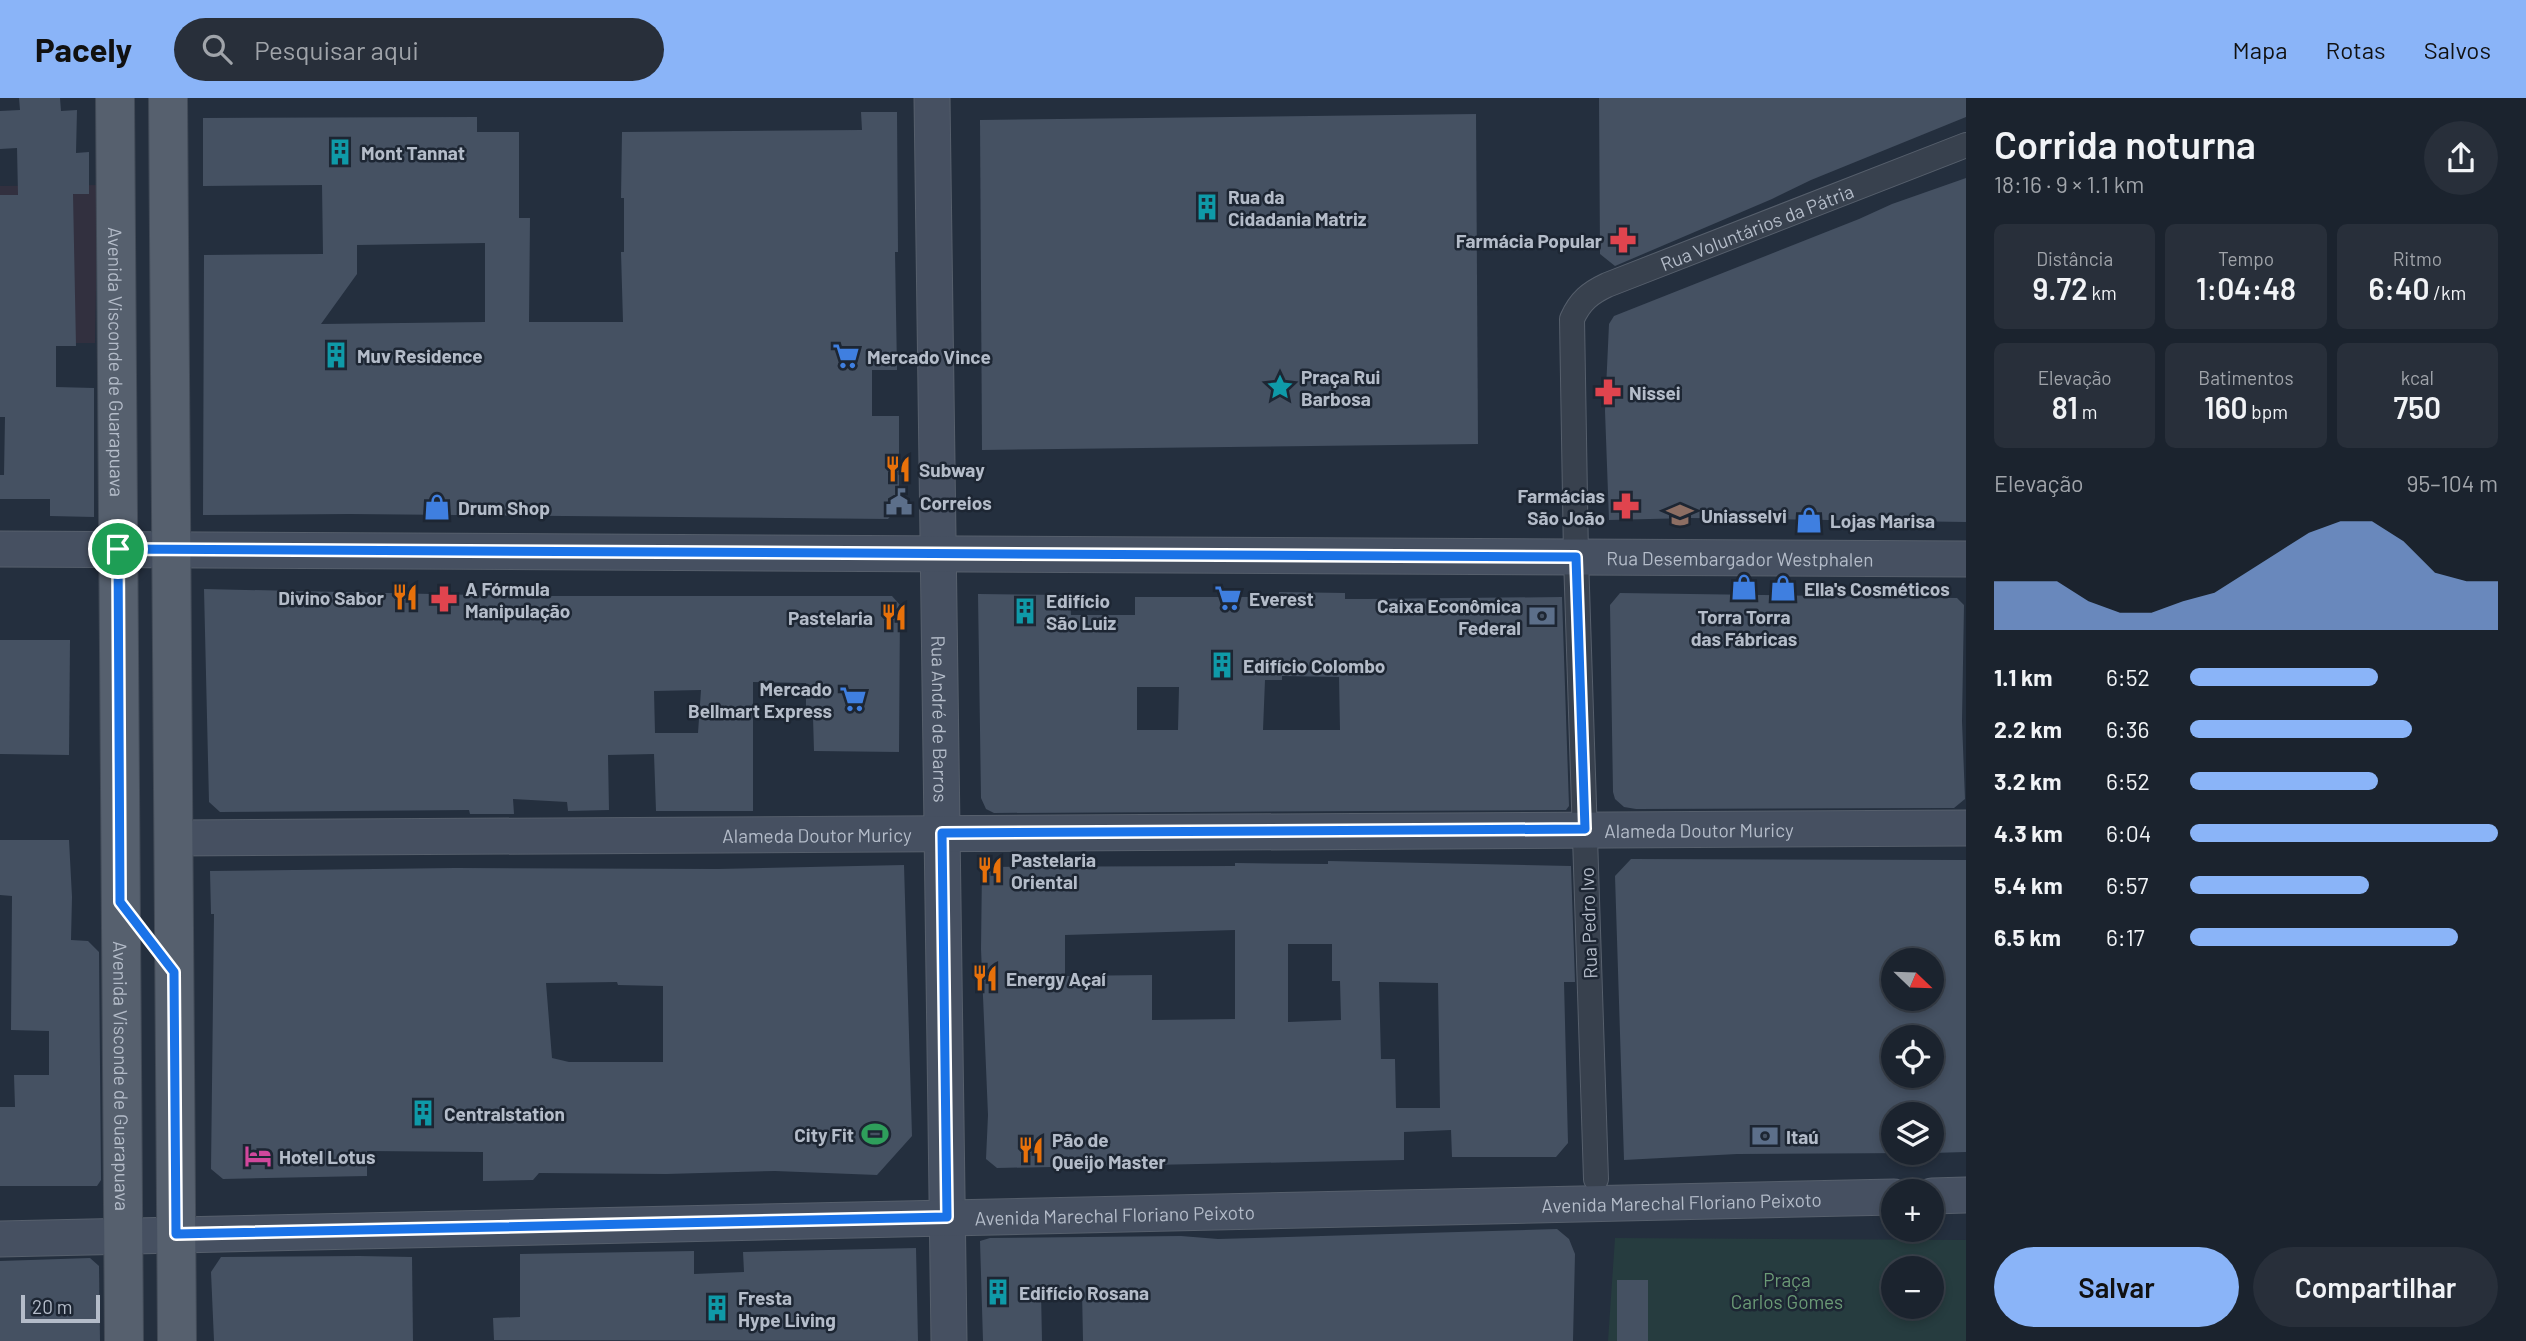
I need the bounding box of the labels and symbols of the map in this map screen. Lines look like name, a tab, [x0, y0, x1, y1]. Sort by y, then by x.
building icon: Mont Tannat	[325, 137, 355, 167]
place label: Mont Tannat	[361, 141, 465, 164]
street label: Rua Voluntários da Pátria	[1657, 179, 1857, 275]
place label: Rua da Cidadania Matriz	[1228, 185, 1367, 230]
building icon: Rua da Cidadania Matriz	[1192, 192, 1222, 222]
pharmacy icon: Farmácia Popular	[1608, 225, 1638, 255]
street label: Avenida Visconde de Guarapuava	[104, 227, 129, 497]
place label: Farmácia Popular	[1456, 229, 1603, 252]
building icon: Muv Residence	[321, 340, 351, 370]
supermarket icon: Mercado Vince	[831, 341, 861, 371]
place label: Muv Residence	[357, 344, 483, 367]
place label: Mercado Vince	[867, 345, 991, 368]
place label: Praça Rui Barbosa	[1301, 365, 1380, 410]
place icon: Praça Rui Barbosa	[1265, 372, 1295, 402]
pharmacy icon: Nissei	[1593, 377, 1623, 407]
place label: Nissei	[1629, 381, 1681, 404]
restaurant icon: Subway	[883, 454, 913, 484]
place label: Subway	[919, 458, 985, 481]
place label: Farmácias São João	[1518, 484, 1605, 529]
public building icon: Correios	[884, 487, 914, 517]
place label: Correios	[920, 491, 992, 514]
pharmacy icon: Farmácias São João	[1611, 491, 1641, 521]
shop icon: Drum Shop	[422, 492, 452, 522]
place label: Drum Shop	[458, 496, 550, 519]
school or university icon: Uniasselvi	[1665, 500, 1695, 530]
place label: Uniasselvi	[1701, 504, 1787, 527]
shop icon: Lojas Marisa	[1794, 505, 1824, 535]
place label: Lojas Marisa	[1830, 509, 1935, 532]
pin	[88, 519, 148, 579]
street label: Rua Desembargador Westphalen	[1606, 546, 1874, 570]
shop icon: Torra Torra das Fábricas	[1729, 572, 1759, 602]
shop icon: Ella's Cosméticos	[1768, 573, 1798, 603]
place label: A Fórmula Manipulação	[465, 577, 570, 622]
place label: Ella's Cosméticos	[1804, 577, 1950, 600]
restaurant icon: Divino Sabor	[390, 582, 420, 612]
supermarket icon: Everest	[1213, 583, 1243, 613]
pharmacy icon: A Fórmula Manipulação	[429, 584, 459, 614]
place label: Divino Sabor	[278, 586, 385, 609]
place label: Everest	[1249, 587, 1314, 610]
place label: Edifício São Luiz	[1046, 589, 1117, 634]
place label: Caixa Econômica Federal	[1377, 594, 1521, 639]
building icon: Edifício São Luiz	[1010, 596, 1040, 626]
bank icon: Caixa Econômica Federal	[1527, 601, 1557, 631]
restaurant icon: Pastelaria	[879, 602, 909, 632]
place label: Torra Torra das Fábricas	[1691, 605, 1797, 650]
place label: Pastelaria	[788, 606, 873, 629]
street label: Rua André de Barros	[928, 635, 953, 803]
building icon: Edifício Colombo	[1207, 650, 1237, 680]
place label: Edifício Colombo	[1243, 654, 1385, 677]
place label: Mercado Bellmart Express	[688, 677, 832, 722]
supermarket icon: Mercado Bellmart Express	[838, 684, 868, 714]
street label: Alameda Doutor Muricy	[1604, 817, 1794, 842]
street label: Alameda Doutor Muricy	[722, 822, 912, 846]
place label: Pastelaria Oriental	[1011, 848, 1096, 893]
restaurant icon: Pastelaria Oriental	[975, 855, 1005, 885]
street label: Rua Pedro Ivo	[1575, 867, 1601, 979]
street label: Avenida Visconde de Guarapuava	[110, 941, 135, 1211]
north arrow	[1881, 948, 1944, 1012]
restaurant icon: Energy Açaí	[970, 963, 1000, 993]
place label: Energy Açaí	[1006, 967, 1106, 990]
building icon: Centralstation	[408, 1098, 438, 1128]
place label: Centralstation	[444, 1102, 565, 1125]
sports icon: City Fit	[860, 1119, 890, 1149]
bank icon: Itaú	[1750, 1121, 1780, 1151]
place label: City Fit	[794, 1123, 854, 1146]
place label: Itaú	[1786, 1125, 1819, 1148]
place label: Pão de Queijo Master	[1052, 1128, 1167, 1173]
restaurant icon: Pão de Queijo Master	[1016, 1135, 1046, 1165]
hotel icon: Hotel Lotus	[243, 1141, 273, 1171]
place label: Hotel Lotus	[279, 1145, 375, 1168]
street label: Avenida Marechal Floriano Peixoto	[1541, 1187, 1822, 1216]
street label: Avenida Marechal Floriano Peixoto	[974, 1200, 1255, 1229]
park label: Praça Carlos Gomes	[1731, 1268, 1843, 1313]
building icon: Edifício Rosana	[983, 1277, 1013, 1307]
place label: Edifício Rosana	[1019, 1281, 1149, 1304]
place label: Fresta Hype Living	[738, 1286, 836, 1331]
scale bar	[21, 1292, 100, 1324]
building icon: Fresta Hype Living	[702, 1293, 732, 1323]

